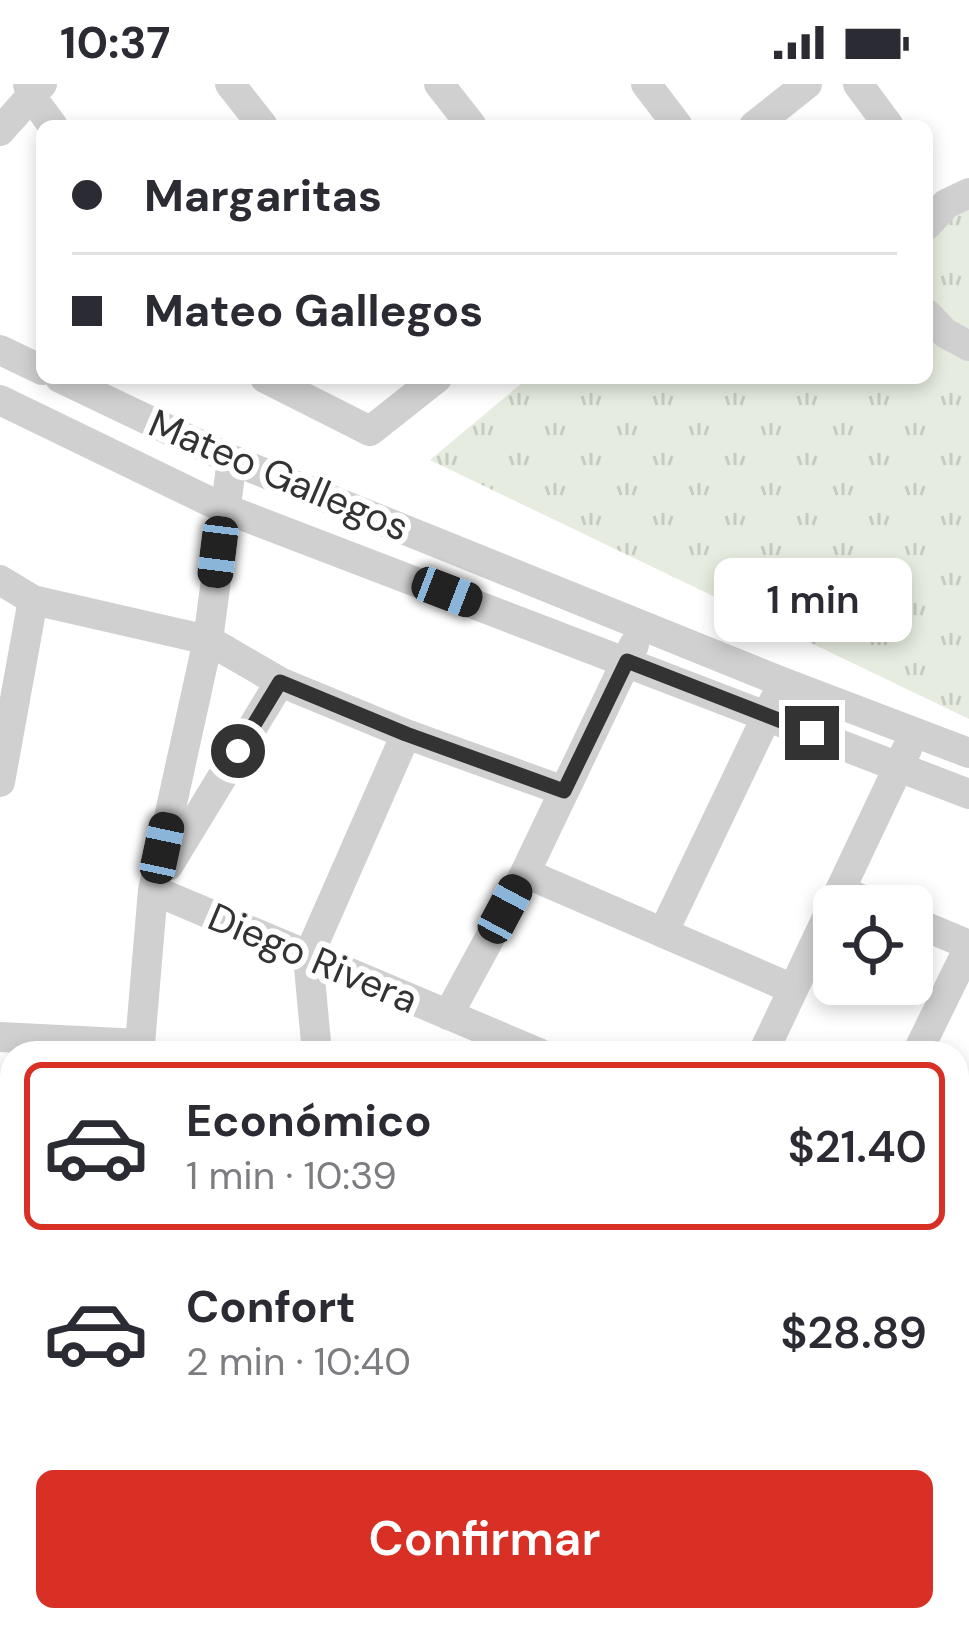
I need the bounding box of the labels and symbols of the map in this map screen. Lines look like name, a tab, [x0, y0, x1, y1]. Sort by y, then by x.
street label: Mateo Gallegos	[141, 397, 417, 553]
car	[196, 514, 240, 590]
callout: 1 min	[713, 559, 911, 643]
car	[407, 562, 487, 622]
route end	[785, 706, 839, 760]
route start	[211, 724, 265, 778]
car	[137, 809, 187, 887]
car	[472, 869, 538, 949]
street label: Diego Rivera	[201, 891, 425, 1025]

